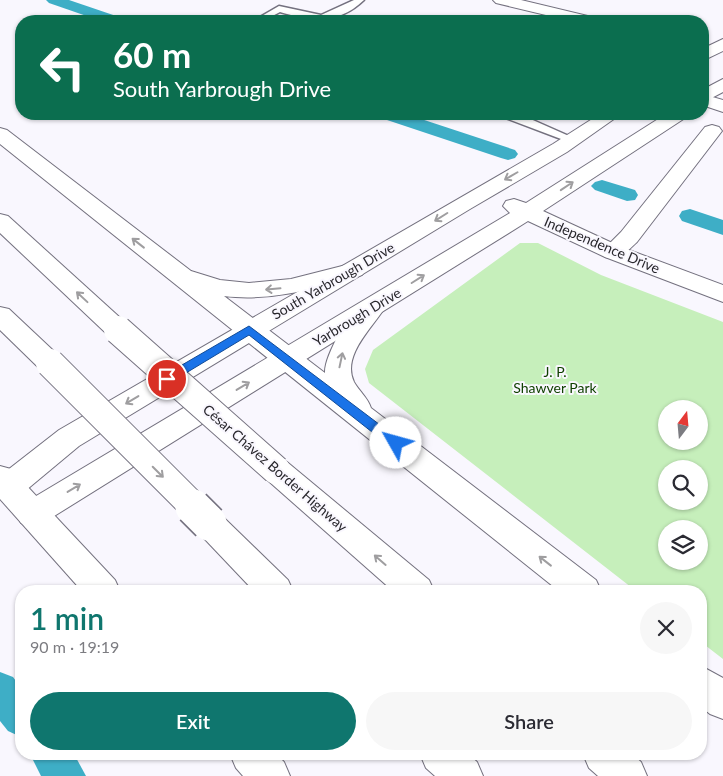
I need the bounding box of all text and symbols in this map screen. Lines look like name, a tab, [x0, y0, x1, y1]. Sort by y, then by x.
text: 60 m	[113, 33, 191, 75]
icon: left	[30, 35, 95, 100]
text: South Yarbrough Drive	[113, 75, 331, 102]
one-way arrow	[504, 171, 519, 181]
one-way arrow	[560, 181, 574, 191]
one-way arrow	[434, 212, 448, 222]
street label: Independence Drive	[542, 213, 663, 277]
one-way arrow	[131, 238, 145, 248]
street label: South Yarbrough Drive	[268, 239, 398, 323]
one-way arrow	[411, 274, 425, 284]
one-way arrow	[265, 284, 281, 294]
street label: Yarbrough Drive	[310, 284, 404, 350]
one-way arrow	[75, 291, 88, 302]
one-way arrow	[337, 352, 346, 368]
pin	[146, 358, 188, 400]
park label: J. P. Shawver Park	[513, 363, 598, 396]
icon: arrive	[153, 365, 181, 393]
one-way arrow	[235, 381, 249, 391]
one-way arrow	[126, 395, 140, 405]
street label: César Chávez Border Highway	[200, 400, 352, 535]
north arrow	[658, 400, 708, 450]
map controls	[658, 400, 708, 570]
position arrow	[369, 416, 421, 468]
button: search	[658, 460, 708, 510]
one-way arrow	[152, 466, 164, 478]
one-way arrow	[66, 483, 80, 493]
button: layers	[658, 520, 708, 570]
one-way arrow	[374, 554, 387, 565]
one-way arrow	[539, 556, 552, 567]
text: 1 min	[30, 600, 104, 636]
button: close	[640, 602, 692, 654]
text: 90 m · 19:19	[30, 637, 119, 656]
button: Exit	[30, 692, 356, 750]
button: Share	[366, 692, 692, 750]

